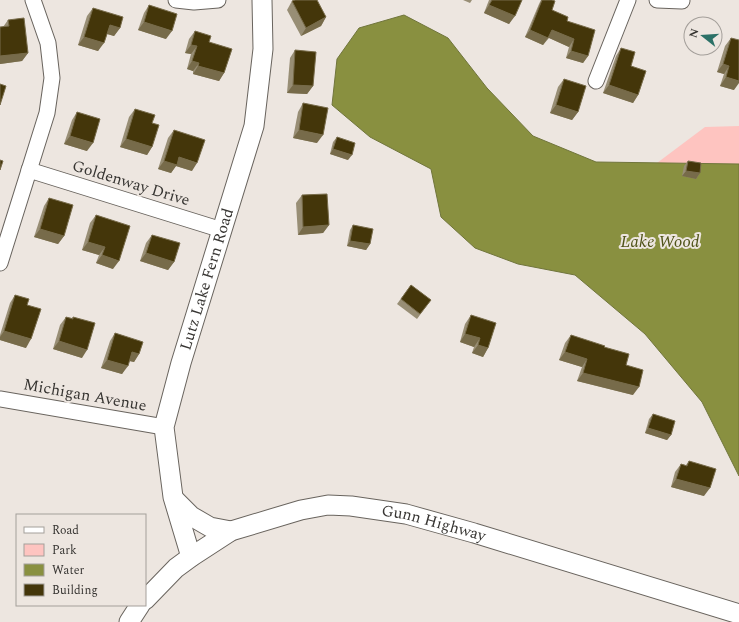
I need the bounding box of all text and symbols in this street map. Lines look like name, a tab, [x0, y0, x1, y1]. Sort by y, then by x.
north arrow	[683, 16, 723, 56]
text: N	[684, 26, 703, 40]
street label: Goldenway Drive	[69, 154, 193, 212]
street label: Lutz Lake Fern Road	[174, 205, 240, 353]
water label: Lake Wood	[621, 229, 700, 255]
street label: Michigan Avenue	[21, 372, 149, 418]
street label: Gunn Highway	[380, 499, 490, 548]
legend	[16, 514, 146, 606]
text: Road	[52, 521, 79, 540]
text: Park	[52, 541, 77, 560]
text: Water	[52, 561, 84, 580]
text: Building	[52, 581, 98, 600]

